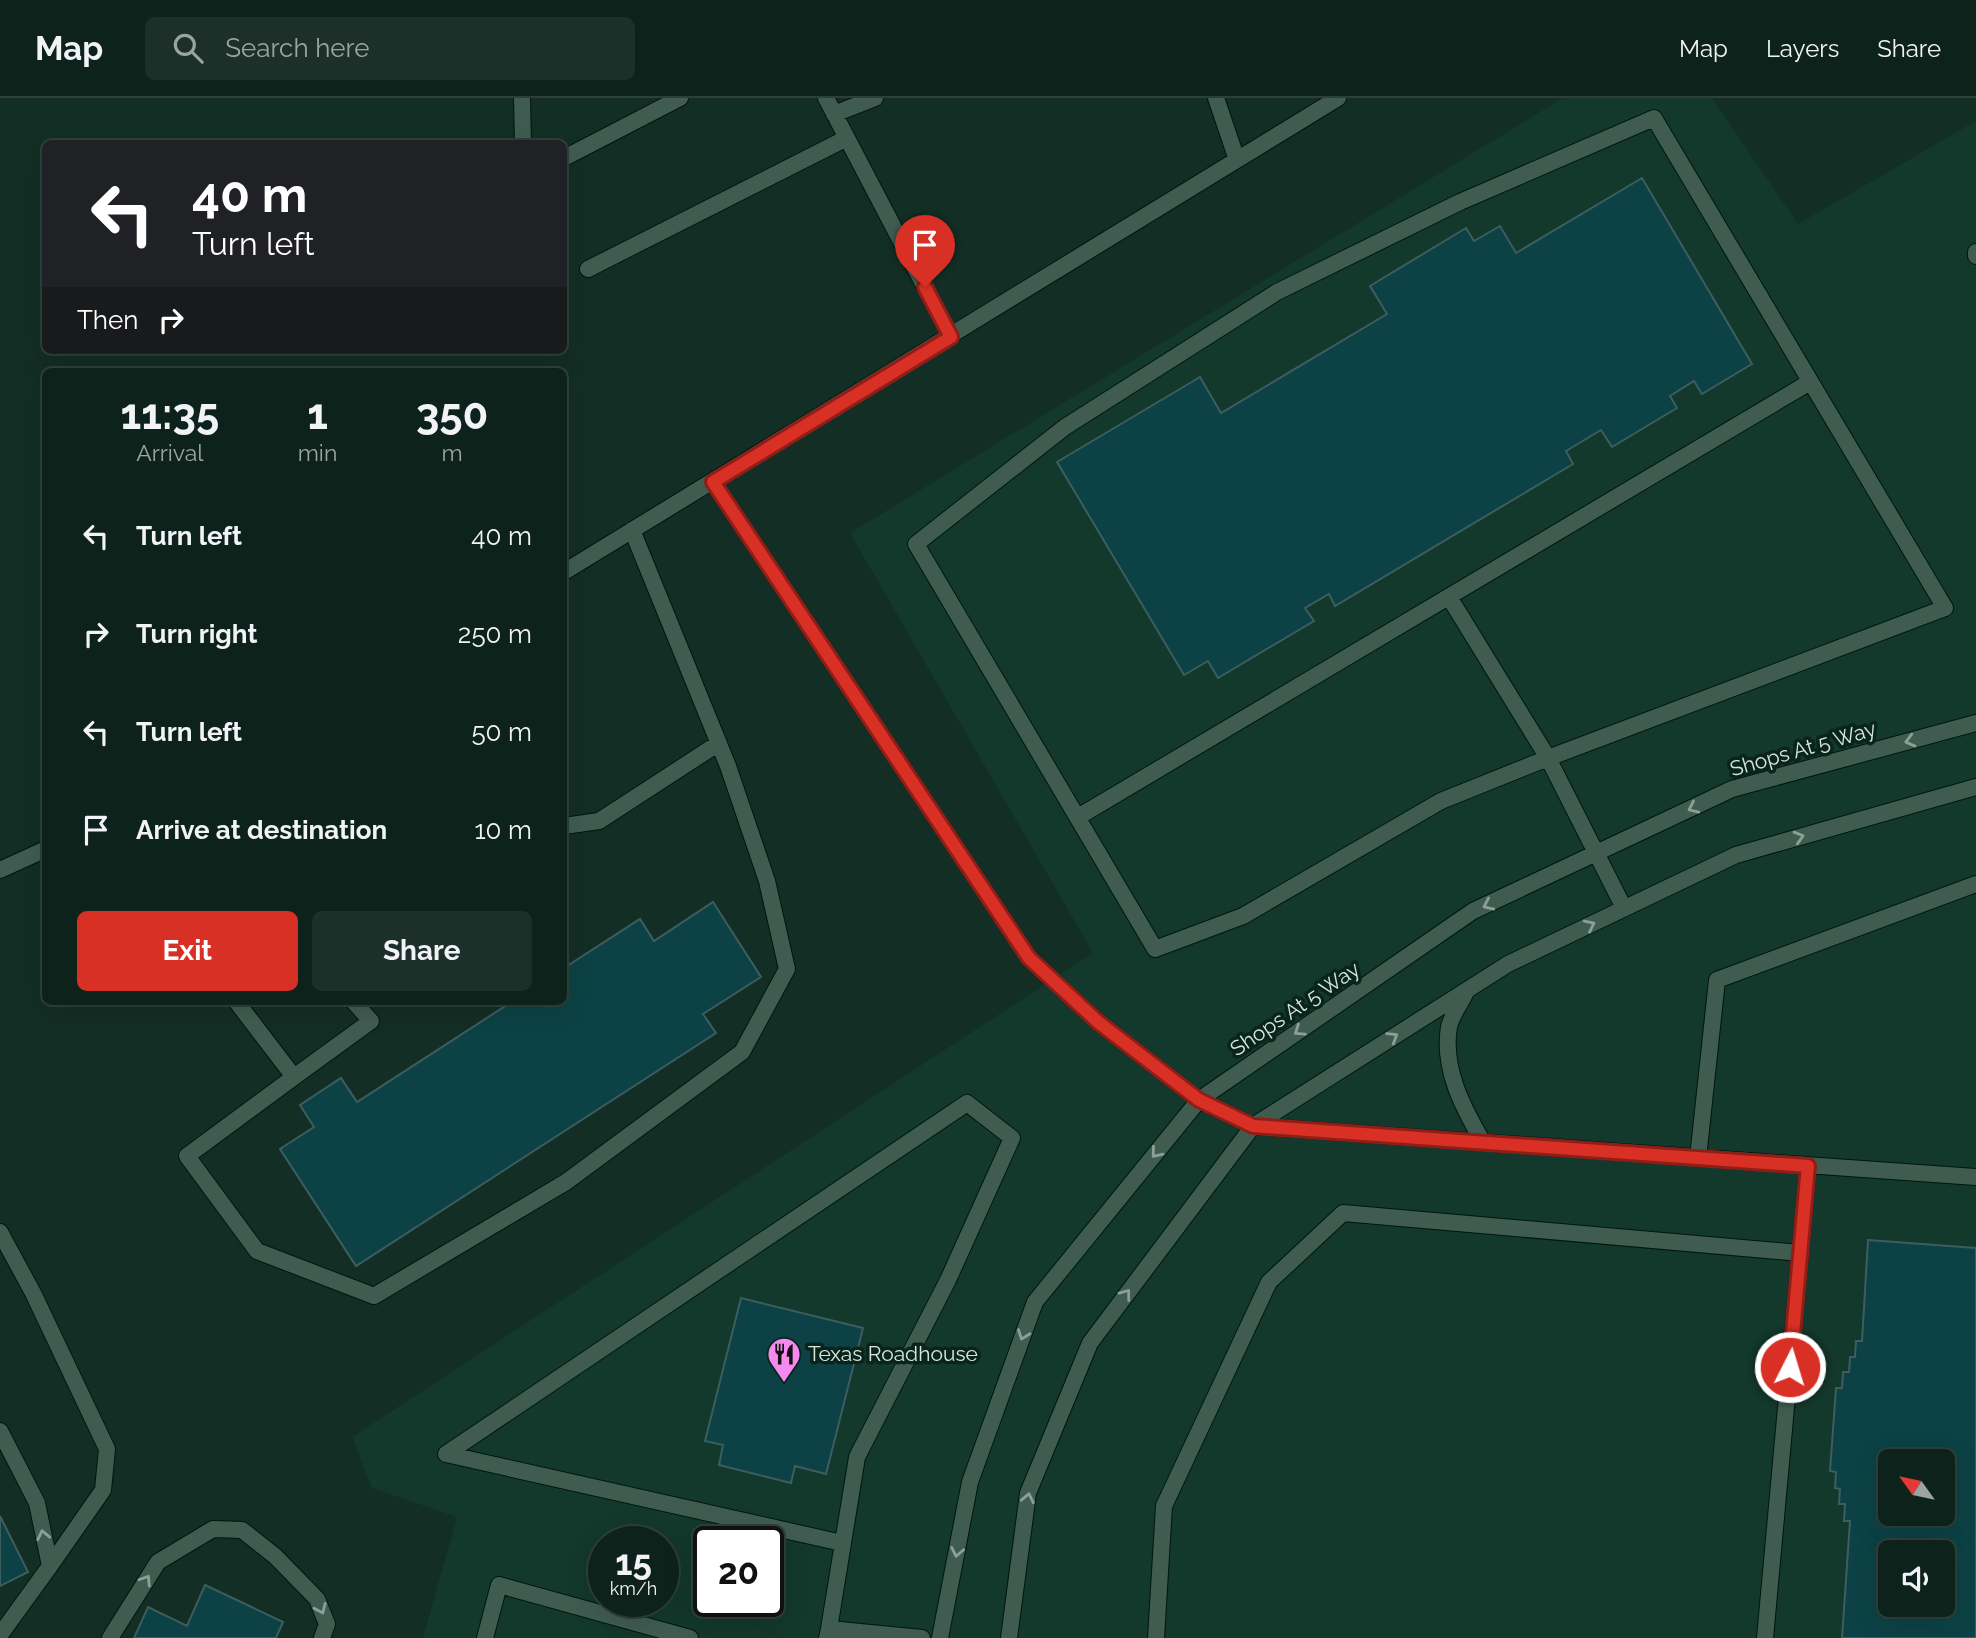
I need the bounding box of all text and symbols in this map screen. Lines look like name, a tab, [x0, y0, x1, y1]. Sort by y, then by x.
search box	[145, 17, 635, 80]
text: Map	[35, 29, 103, 68]
icon: search	[169, 29, 207, 67]
text: Search here	[225, 33, 370, 63]
text: Map	[1679, 34, 1728, 63]
text: Layers	[1766, 34, 1839, 63]
text: Share	[1877, 34, 1941, 63]
text: 40 m	[192, 166, 307, 223]
icon: left	[77, 168, 168, 259]
pin	[895, 215, 955, 287]
text: Turn left	[192, 225, 314, 262]
icon: arrive	[906, 226, 944, 264]
icon: right	[152, 301, 190, 339]
text: Then	[77, 305, 138, 335]
text: 11:35	[121, 390, 219, 439]
text: 1	[307, 390, 328, 439]
text: 350	[416, 390, 488, 439]
text: Arrival	[136, 439, 204, 466]
text: min	[298, 439, 337, 466]
text: m	[442, 439, 463, 466]
icon: left	[77, 517, 115, 555]
text: Turn left	[136, 521, 242, 551]
text: 40 m	[471, 521, 532, 551]
icon: right	[77, 615, 115, 653]
text: Turn right	[136, 619, 257, 649]
text: 250 m	[458, 619, 532, 649]
icon: left	[77, 713, 115, 751]
street label: Shops At 5 Way	[1727, 716, 1879, 781]
text: Turn left	[136, 717, 242, 747]
text: 50 m	[471, 717, 532, 747]
one-way arrow	[1904, 732, 1916, 747]
one-way arrow	[1688, 799, 1700, 813]
icon: arrive	[77, 811, 115, 849]
text: Arrive at destination	[136, 815, 387, 845]
text: 10 m	[474, 815, 532, 845]
one-way arrow	[1793, 830, 1805, 845]
one-way arrow	[1483, 896, 1495, 910]
button: Exit	[77, 911, 298, 991]
button: Share	[312, 911, 532, 991]
one-way arrow	[1583, 919, 1595, 933]
street label: Shops At 5 Way	[1225, 956, 1364, 1061]
one-way arrow	[1294, 1023, 1307, 1035]
one-way arrow	[1386, 1033, 1399, 1046]
one-way arrow	[1152, 1144, 1164, 1157]
one-way arrow	[1118, 1290, 1131, 1302]
one-way arrow	[1017, 1329, 1031, 1341]
position arrow	[1753, 1330, 1827, 1404]
restaurant icon: Texas Roadhouse	[765, 1335, 803, 1384]
place label: Texas Roadhouse	[808, 1341, 978, 1366]
north arrow	[1878, 1449, 1955, 1526]
map controls	[1878, 1449, 1955, 1617]
one-way arrow	[1020, 1492, 1035, 1504]
speed limit sign: 20	[693, 1526, 784, 1617]
one-way arrow	[37, 1529, 52, 1541]
button: sound	[1878, 1540, 1955, 1617]
text: 15	[615, 1542, 652, 1583]
one-way arrow	[950, 1546, 965, 1558]
one-way arrow	[138, 1575, 151, 1588]
text: km/h	[610, 1578, 657, 1599]
one-way arrow	[313, 1602, 327, 1614]

